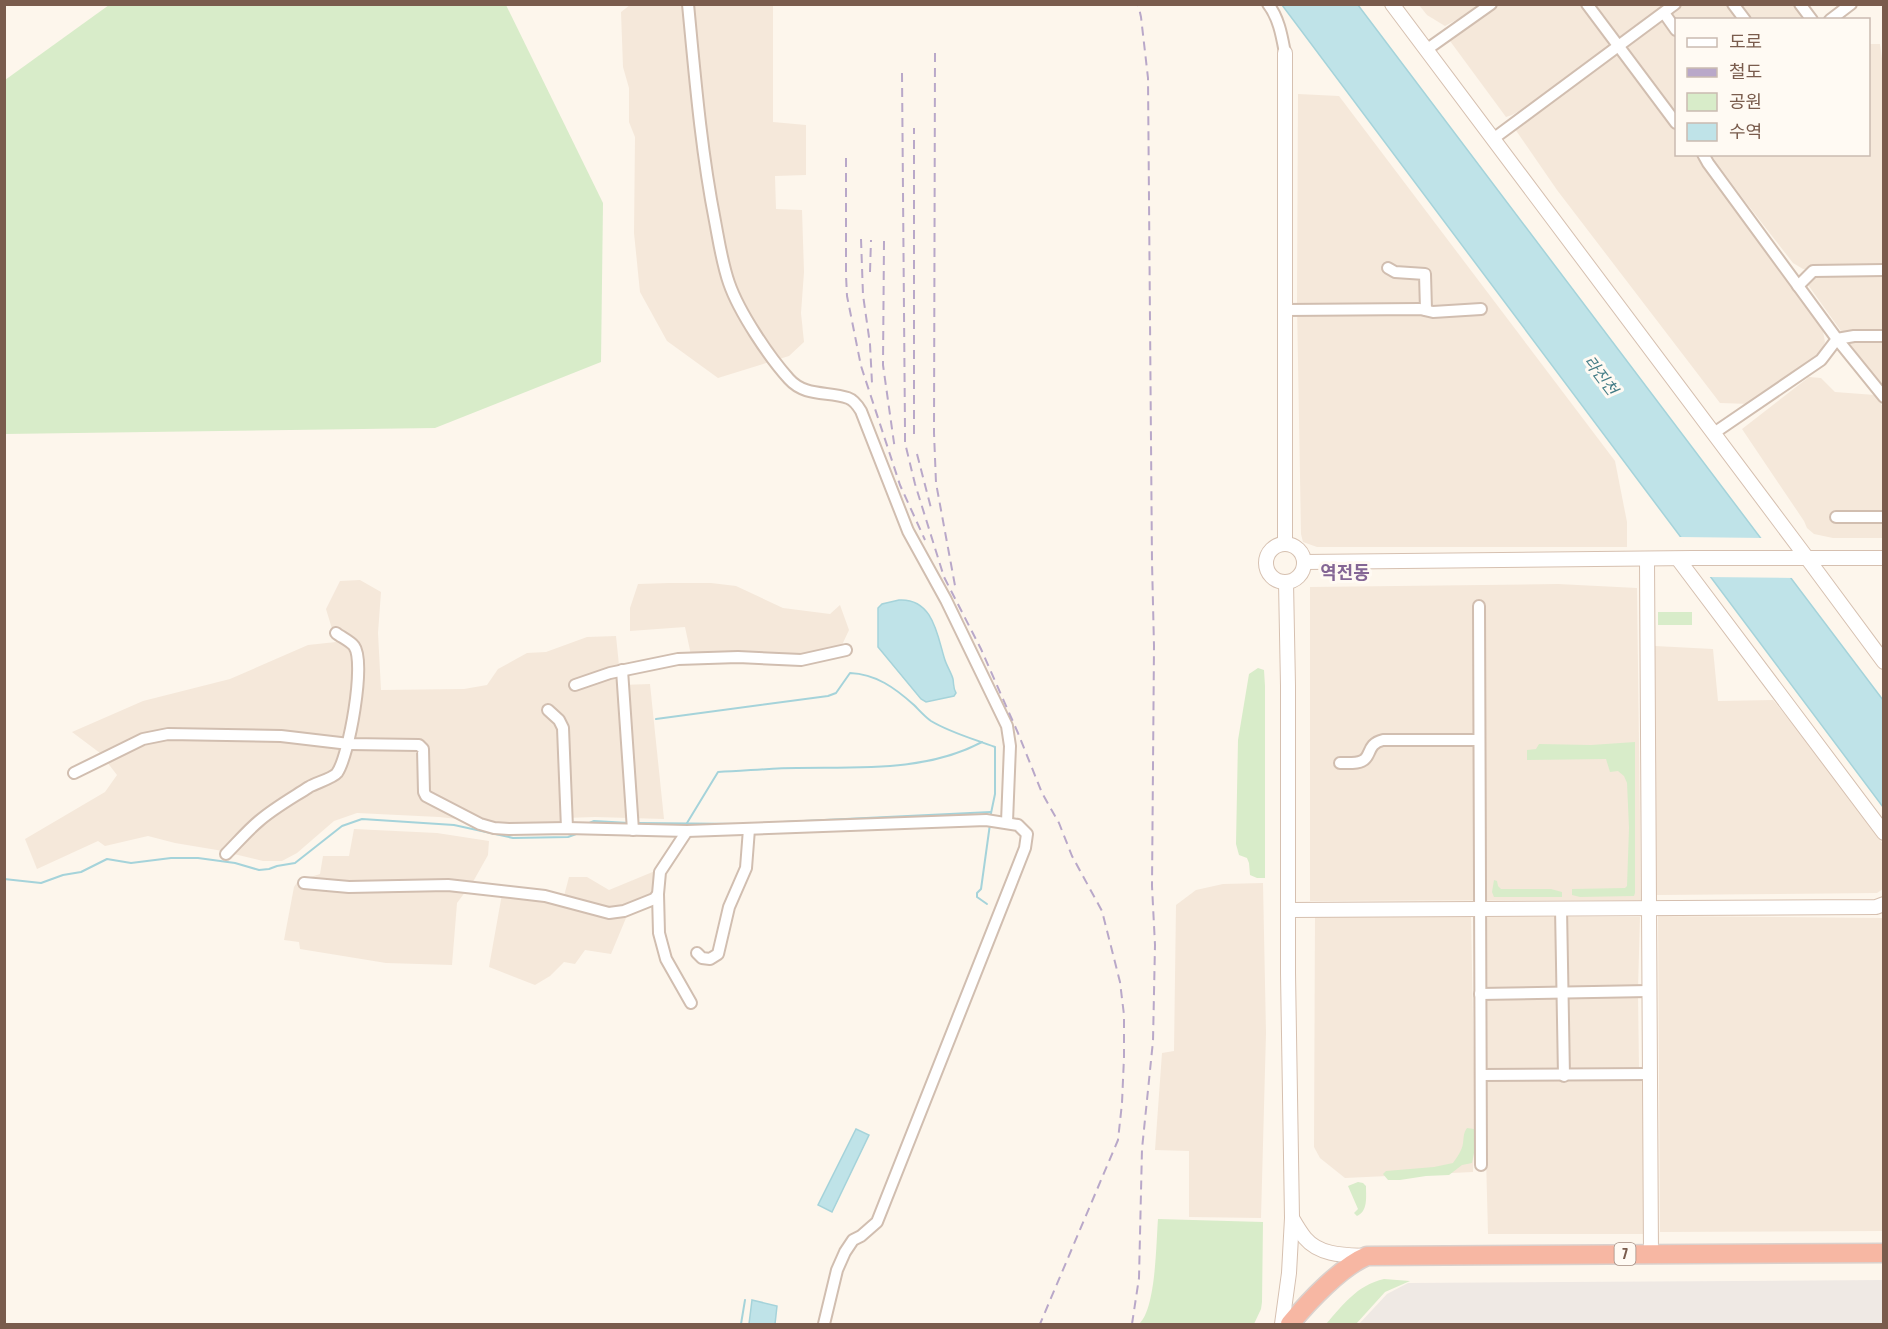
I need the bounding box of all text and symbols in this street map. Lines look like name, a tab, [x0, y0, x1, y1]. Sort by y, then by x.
legend	[1675, 18, 1870, 156]
text: 도로	[1729, 31, 1762, 52]
text: 철도	[1729, 61, 1762, 82]
text: 공원	[1729, 91, 1762, 112]
text: 수역	[1729, 121, 1762, 142]
water label: 라진천	[1581, 352, 1623, 400]
district label: 역전동	[1320, 562, 1370, 583]
road number: 7	[1614, 1243, 1636, 1265]

